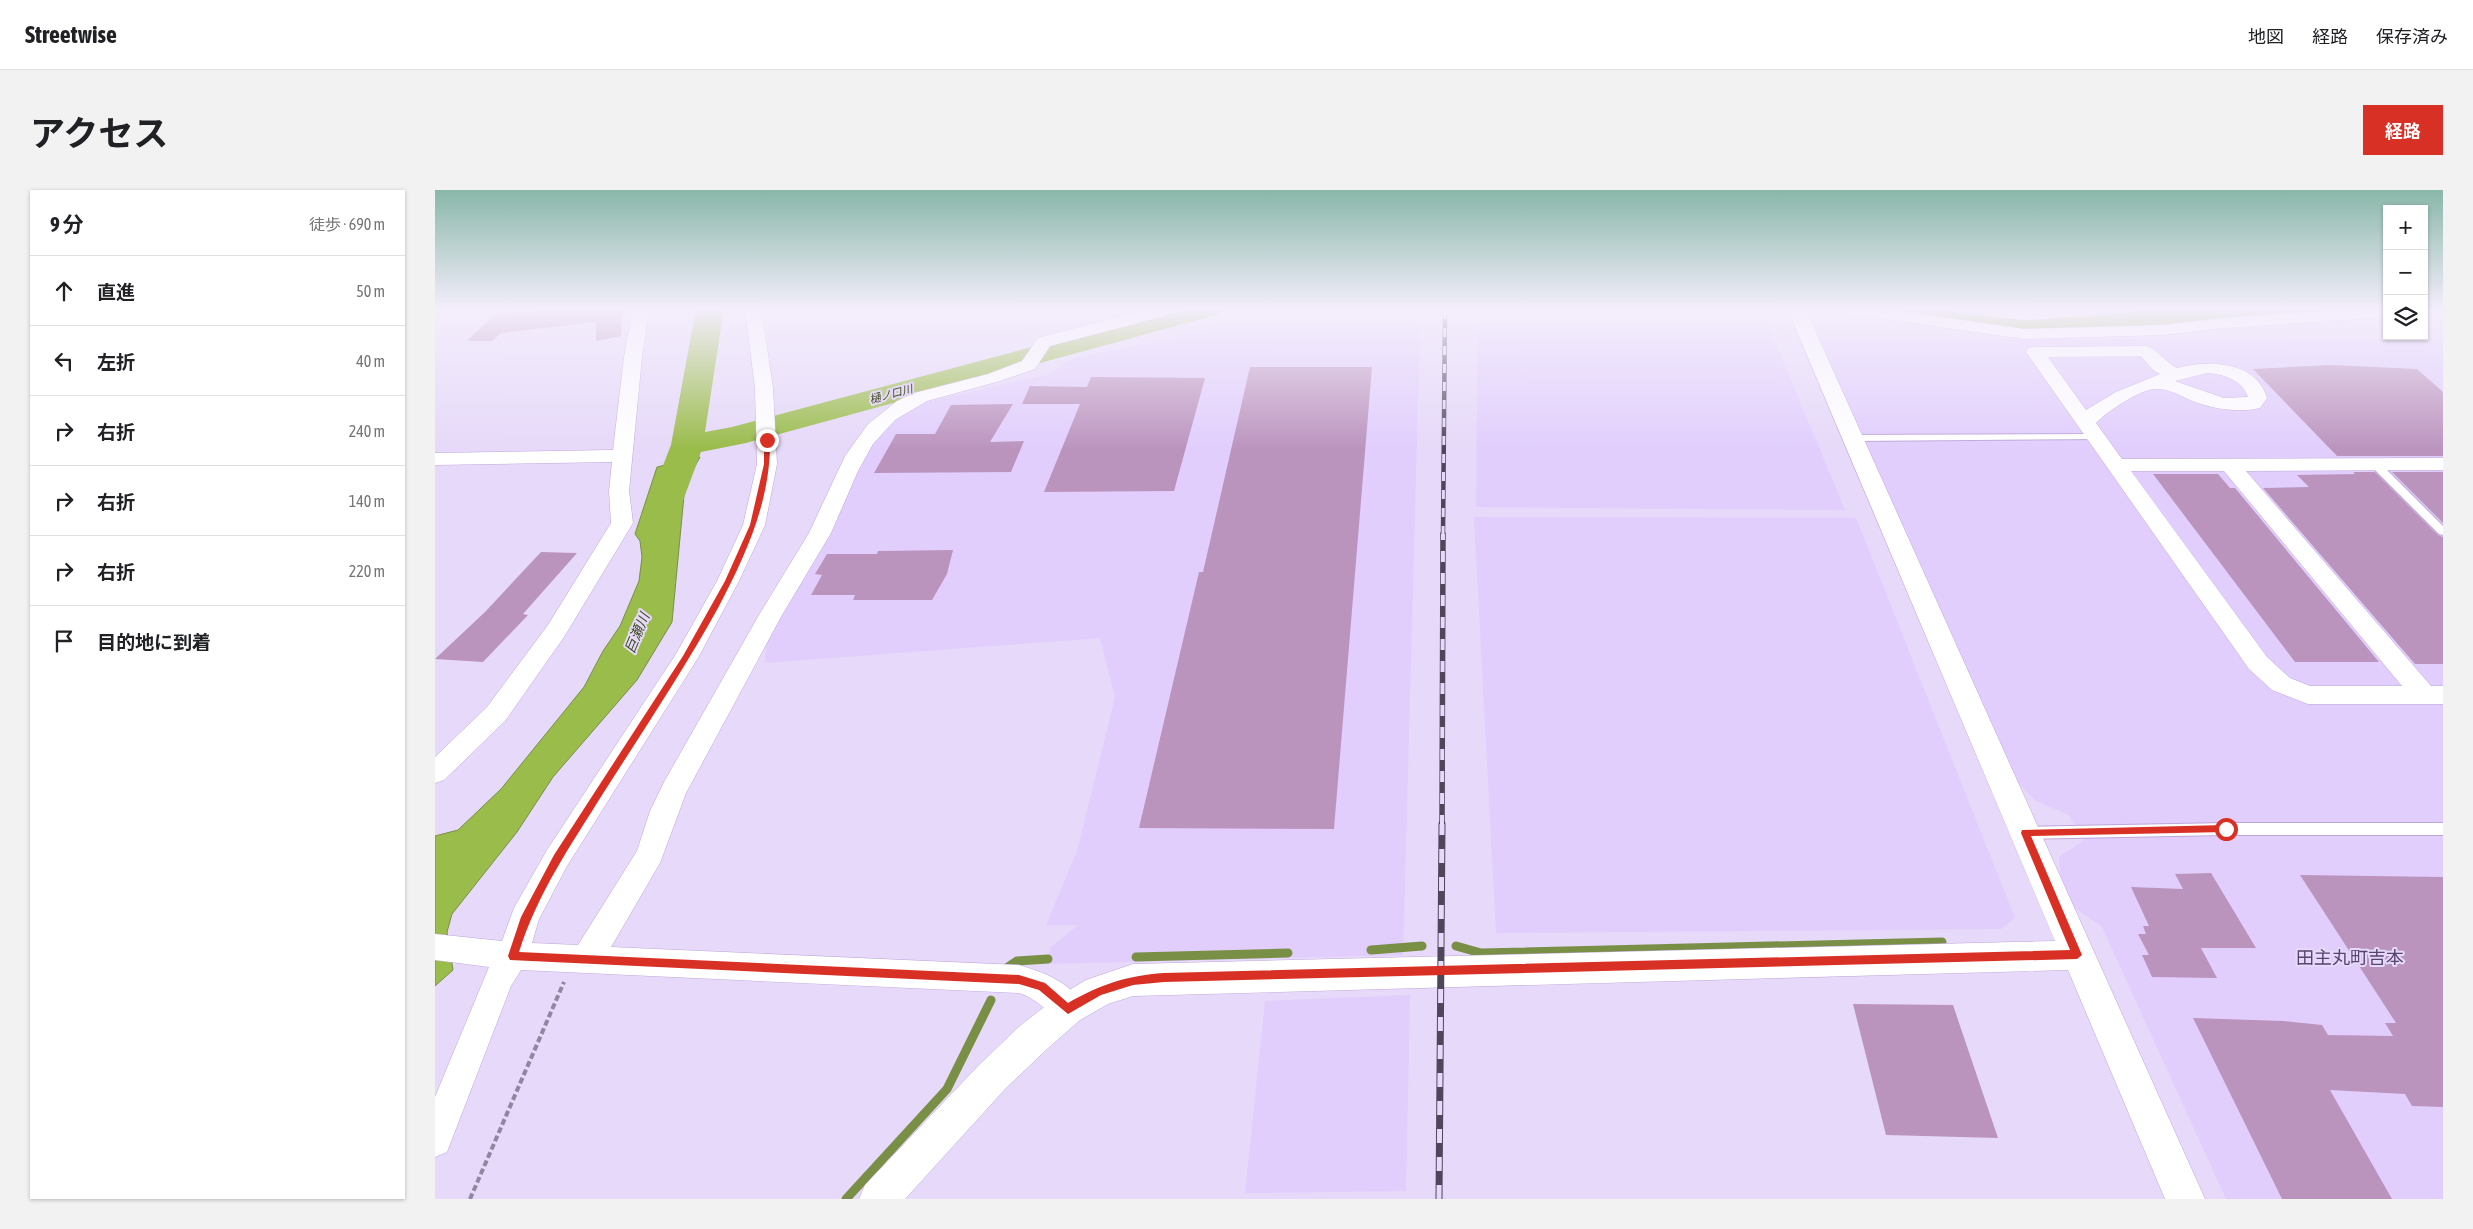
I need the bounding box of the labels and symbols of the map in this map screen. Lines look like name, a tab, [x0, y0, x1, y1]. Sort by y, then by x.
water label: 樋ノ口川	[868, 382, 915, 405]
route end	[756, 429, 779, 452]
water label: 巨瀬川	[621, 609, 653, 655]
route start	[2215, 818, 2238, 841]
district label: 田主丸町吉本	[2296, 947, 2404, 968]

